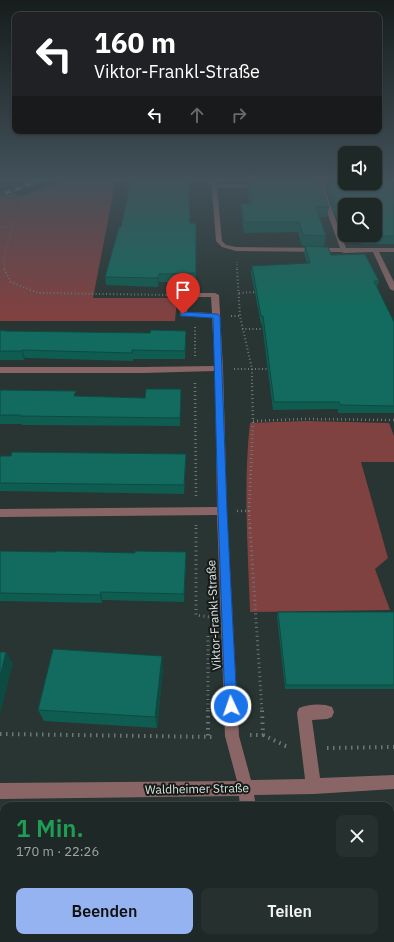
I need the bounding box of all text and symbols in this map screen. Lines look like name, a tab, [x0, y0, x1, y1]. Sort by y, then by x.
text: 160 m	[94, 24, 176, 61]
icon: left	[28, 28, 80, 80]
text: Viktor-Frankl-Straße	[94, 60, 260, 83]
icon: left	[144, 104, 166, 126]
icon: ahead	[186, 104, 208, 126]
icon: right	[228, 104, 250, 126]
map controls	[338, 146, 382, 242]
button: sound	[338, 146, 382, 190]
button: search	[338, 198, 382, 242]
pin	[166, 273, 200, 314]
icon: arrive	[172, 279, 194, 301]
street label: Viktor-Frankl-Straße	[203, 559, 224, 671]
position arrow	[210, 685, 252, 727]
street label: Waldheimer Straße	[145, 780, 250, 797]
text: 1 Min.	[16, 812, 84, 844]
button: close	[336, 815, 378, 857]
text: 170 m · 22:26	[16, 843, 99, 860]
button: Beenden	[16, 888, 193, 934]
button: Teilen	[201, 888, 378, 934]

